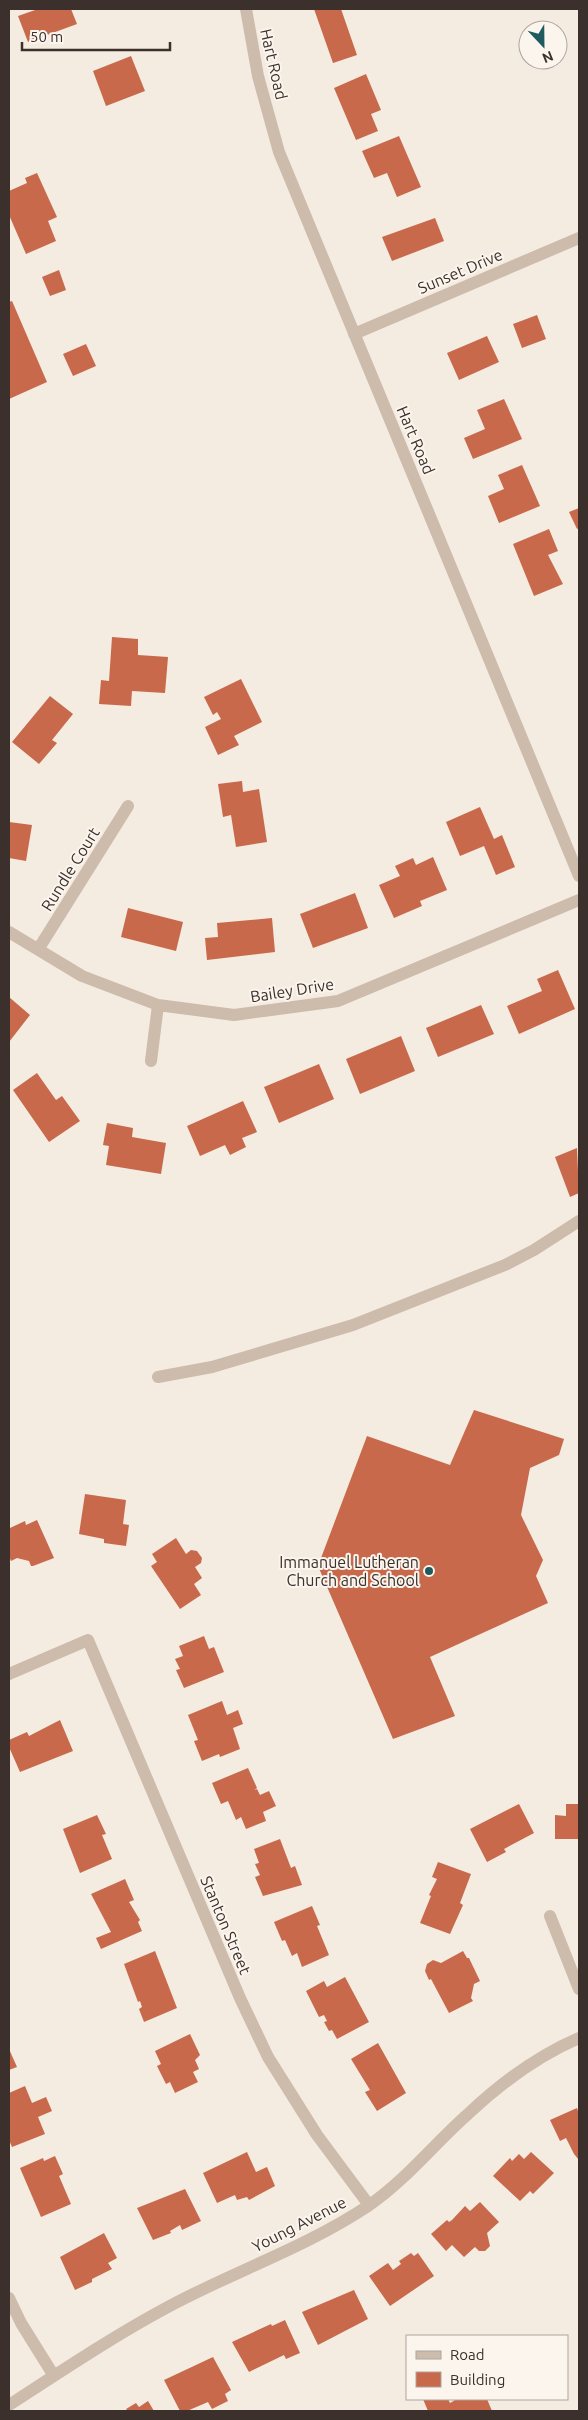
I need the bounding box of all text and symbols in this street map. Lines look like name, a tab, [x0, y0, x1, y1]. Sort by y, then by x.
scale bar	[22, 20, 170, 52]
north arrow	[518, 20, 568, 70]
street label: Hart Road	[257, 27, 291, 101]
text: 50 m	[30, 28, 63, 45]
text: N	[540, 48, 556, 66]
street label: Sunset Drive	[415, 245, 505, 297]
street label: Hart Road	[394, 403, 438, 477]
street label: Rundle Court	[37, 823, 103, 914]
street label: Bailey Drive	[249, 975, 335, 1005]
place label: Immanuel Lutheran Church and School	[279, 1553, 419, 1589]
marker: Immanuel Lutheran Church and School	[423, 1565, 435, 1577]
street label: Stanton Street	[197, 1873, 255, 1978]
street label: Young Avenue	[249, 2193, 349, 2255]
legend	[406, 2335, 568, 2400]
text: Road	[450, 2346, 485, 2363]
text: Building	[450, 2371, 505, 2388]

